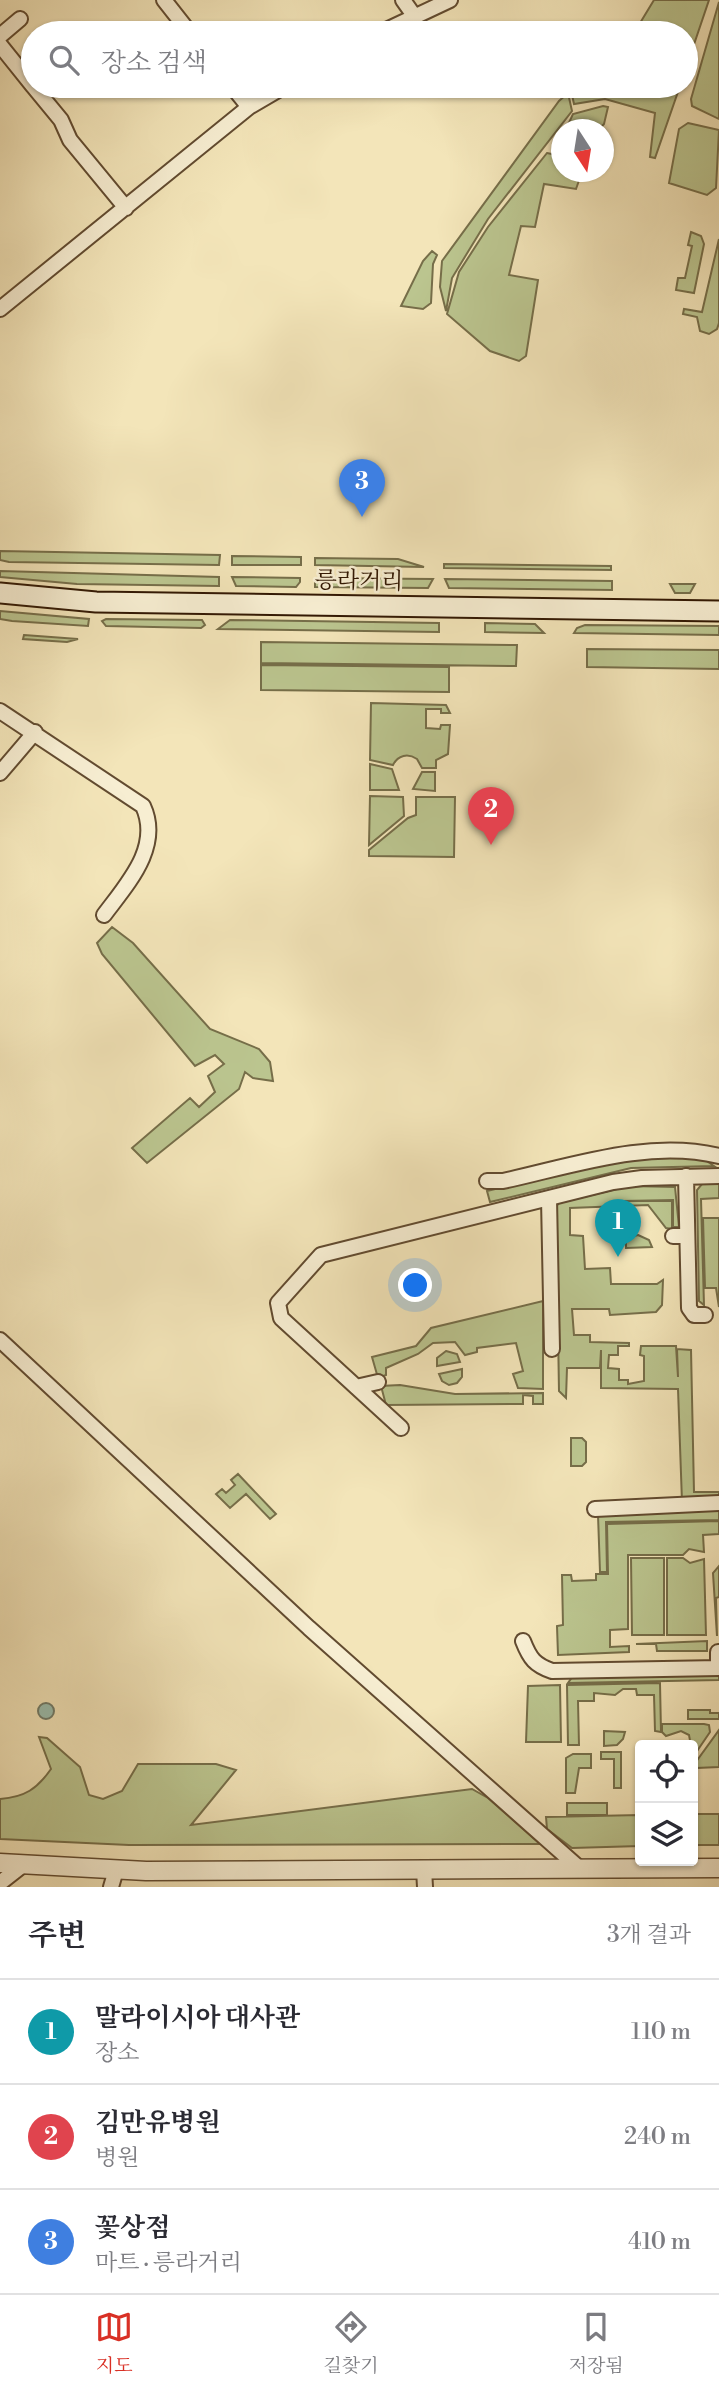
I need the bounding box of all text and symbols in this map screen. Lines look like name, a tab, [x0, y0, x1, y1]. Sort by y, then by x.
search box	[21, 21, 698, 98]
icon: search	[45, 41, 83, 79]
text: 장소 검색	[101, 47, 207, 79]
north arrow	[551, 119, 614, 182]
pin: 3	[339, 459, 385, 517]
street label: 릉라거리	[314, 566, 404, 596]
pin: 2	[468, 787, 514, 845]
pin: 1	[595, 1199, 641, 1257]
your location	[398, 1268, 432, 1302]
map controls	[635, 1740, 698, 1866]
button: locate	[635, 1740, 698, 1803]
button: layers	[635, 1803, 698, 1866]
text: 주변	[28, 1917, 86, 1955]
text: 3개 결과	[607, 1921, 691, 1949]
text: 말라이시아 대사관	[95, 2002, 300, 2034]
text: 1	[45, 2018, 57, 2046]
text: 110 m	[631, 2018, 691, 2046]
text: 장소	[95, 2039, 139, 2067]
text: 김만유병원	[95, 2107, 221, 2139]
text: 2	[44, 2123, 58, 2151]
text: 240 m	[624, 2123, 691, 2151]
text: 병원	[95, 2144, 139, 2172]
text: 꽃상점	[95, 2212, 170, 2244]
text: 3	[44, 2228, 58, 2256]
text: 410 m	[628, 2228, 691, 2256]
text: 마트 · 릉라거리	[95, 2249, 242, 2277]
tab: 지도	[95, 2308, 133, 2378]
tab: 길찾기	[323, 2308, 378, 2378]
tab: 저장됨	[569, 2308, 624, 2378]

